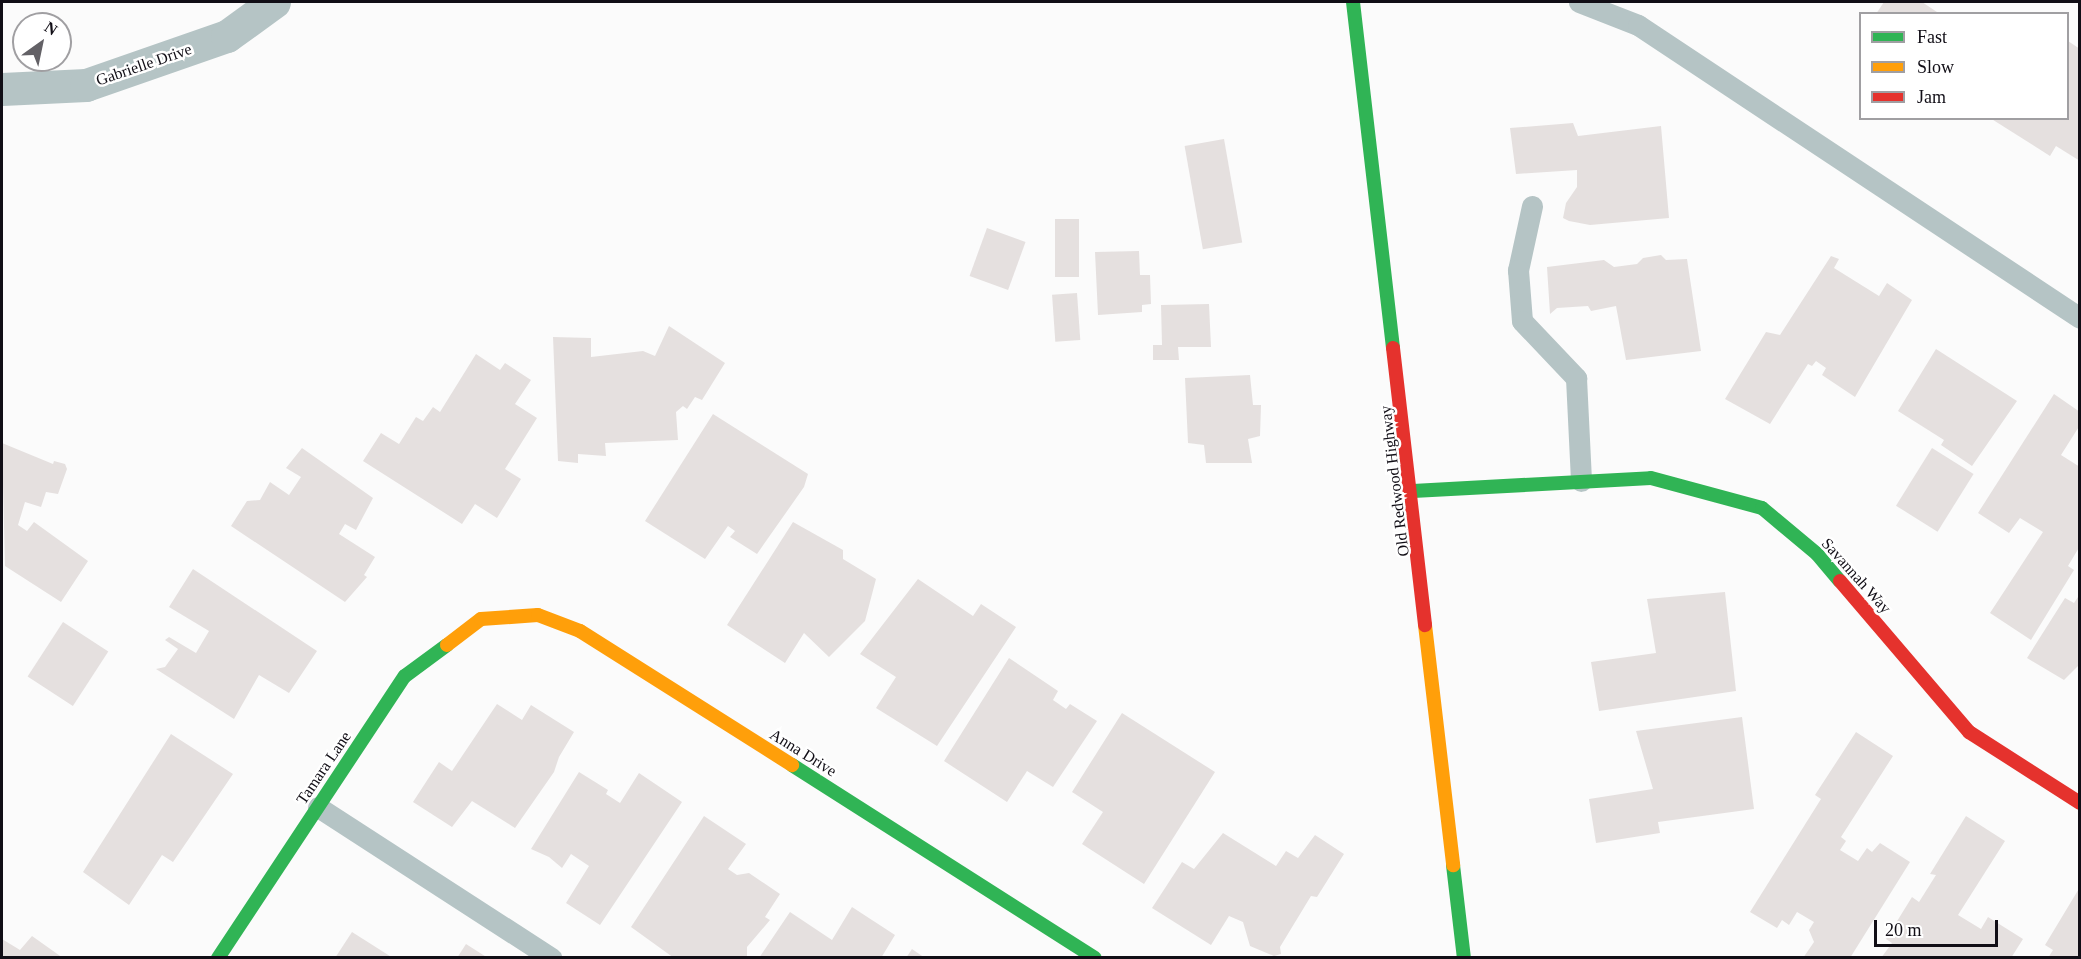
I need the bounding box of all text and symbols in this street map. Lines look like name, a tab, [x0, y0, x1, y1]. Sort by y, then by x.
north arrow	[12, 12, 72, 72]
legend	[1859, 12, 2069, 120]
text: N	[42, 18, 60, 38]
text: Fast	[1917, 27, 1947, 47]
street label: Gabrielle Drive	[94, 40, 194, 90]
text: Slow	[1917, 57, 1954, 77]
text: Jam	[1917, 87, 1946, 107]
street label: Old Redwood Highway	[1376, 404, 1414, 558]
street label: Savannah Way	[1817, 534, 1895, 618]
street label: Anna Drive	[766, 725, 840, 781]
street label: Tamara Lane	[293, 728, 355, 808]
scale bar	[1877, 908, 2002, 946]
text: 20 m	[1885, 920, 1922, 940]

